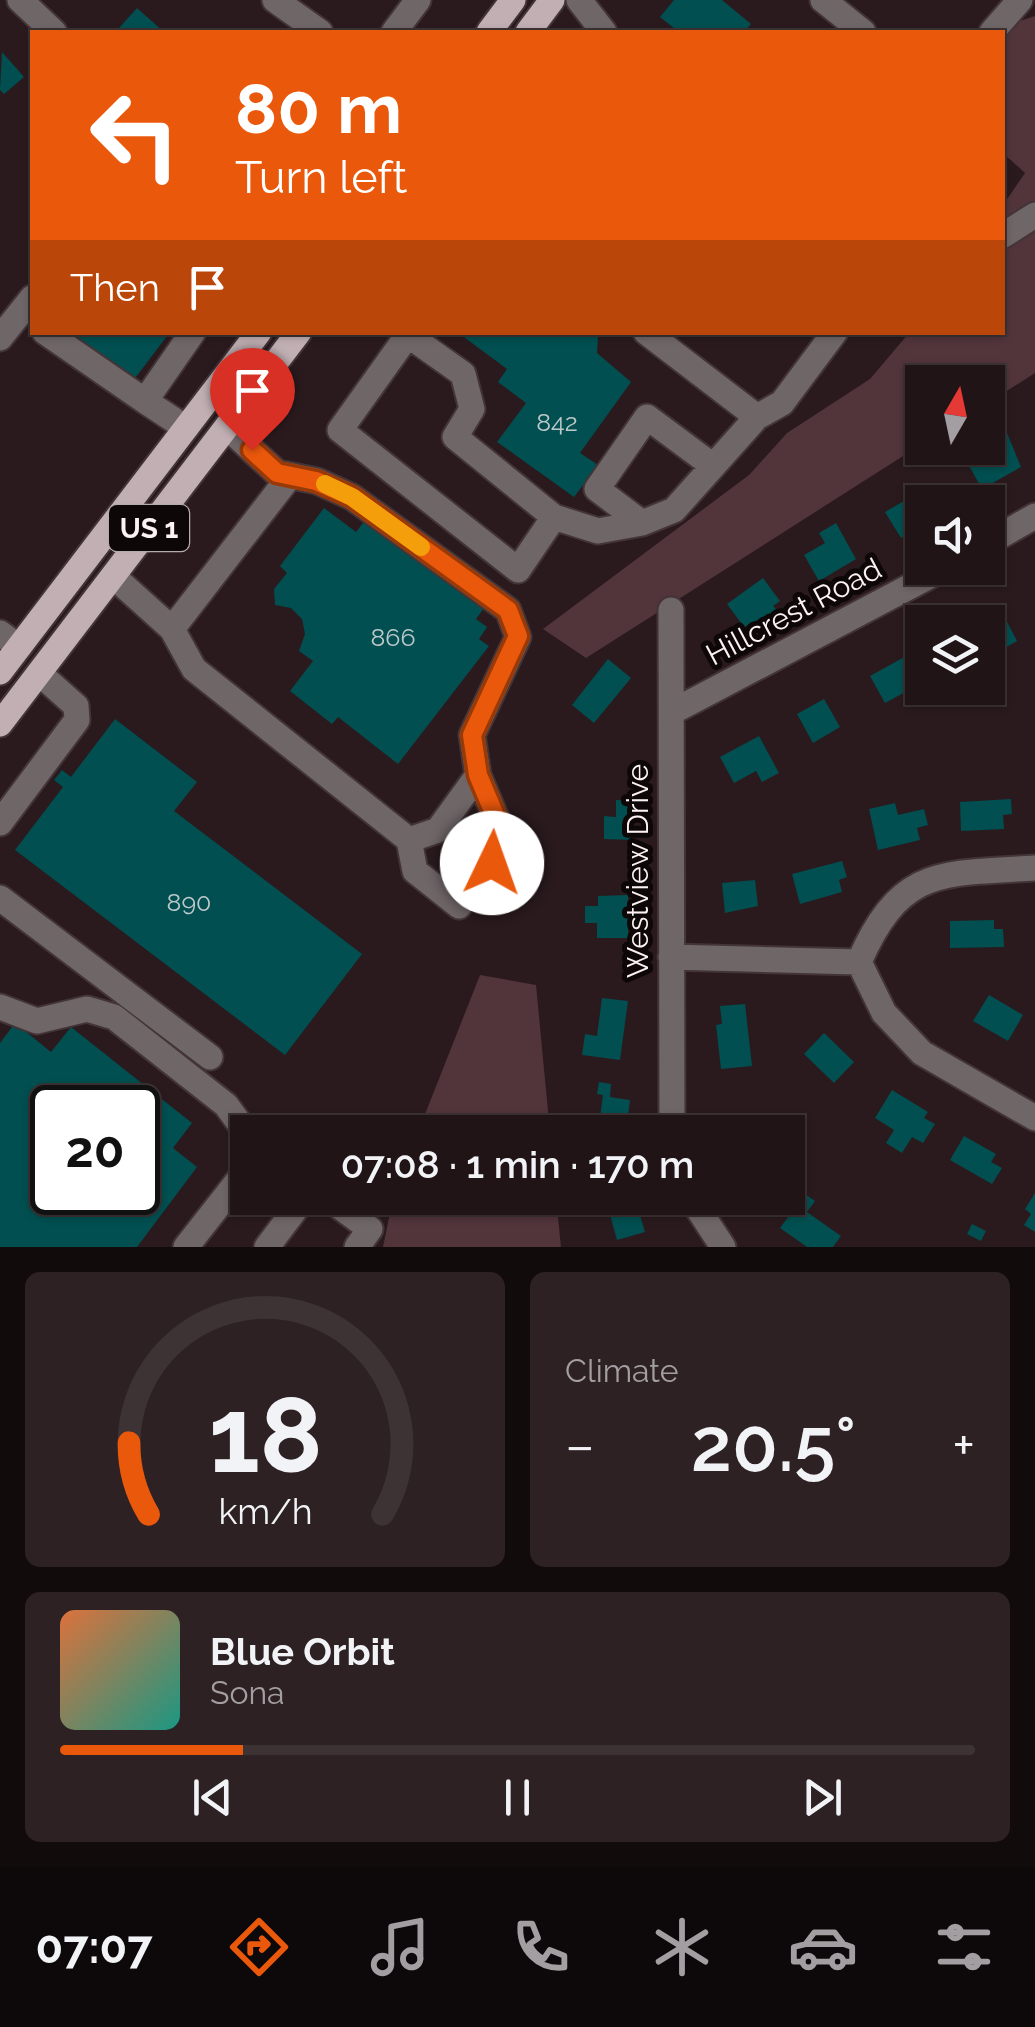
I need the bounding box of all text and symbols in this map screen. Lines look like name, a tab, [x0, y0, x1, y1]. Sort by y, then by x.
text: 80 m	[235, 67, 402, 149]
icon: left	[70, 70, 200, 200]
text: Turn left	[235, 151, 407, 204]
icon: arrive	[180, 260, 235, 315]
text: Then	[70, 265, 160, 310]
pin	[210, 348, 295, 451]
icon: arrive	[225, 363, 280, 418]
north arrow	[905, 365, 1005, 465]
map controls	[905, 365, 1005, 705]
house number: 842	[536, 407, 578, 437]
button: sound	[905, 485, 1005, 585]
road number: US 1	[109, 505, 189, 551]
street label: Hillcrest Road	[700, 551, 887, 672]
button: layers	[905, 605, 1005, 705]
house number: 866	[371, 622, 415, 652]
street label: Westview Drive	[620, 764, 655, 978]
position arrow	[440, 811, 544, 915]
house number: 890	[167, 887, 211, 917]
speed limit sign: 20	[30, 1085, 160, 1215]
text: 07:08 · 1 min · 170 m	[341, 1142, 694, 1187]
text: Climate	[565, 1352, 679, 1389]
text: 18	[208, 1374, 322, 1496]
text: 20.5°	[691, 1400, 856, 1489]
text: −	[565, 1413, 595, 1478]
text: +	[952, 1413, 975, 1478]
text: km/h	[218, 1490, 312, 1532]
text: Blue Orbit	[210, 1629, 395, 1674]
text: Sona	[210, 1674, 285, 1711]
icon: previous	[185, 1770, 240, 1825]
icon: pause	[490, 1770, 545, 1825]
icon: next	[795, 1770, 850, 1825]
icon: directions	[224, 1912, 294, 1982]
icon: music	[365, 1912, 435, 1982]
icon: phone	[506, 1912, 576, 1982]
icon: climate	[647, 1912, 717, 1982]
icon: car	[788, 1912, 858, 1982]
icon: filters	[929, 1912, 999, 1982]
text: 07:07	[36, 1921, 152, 1974]

